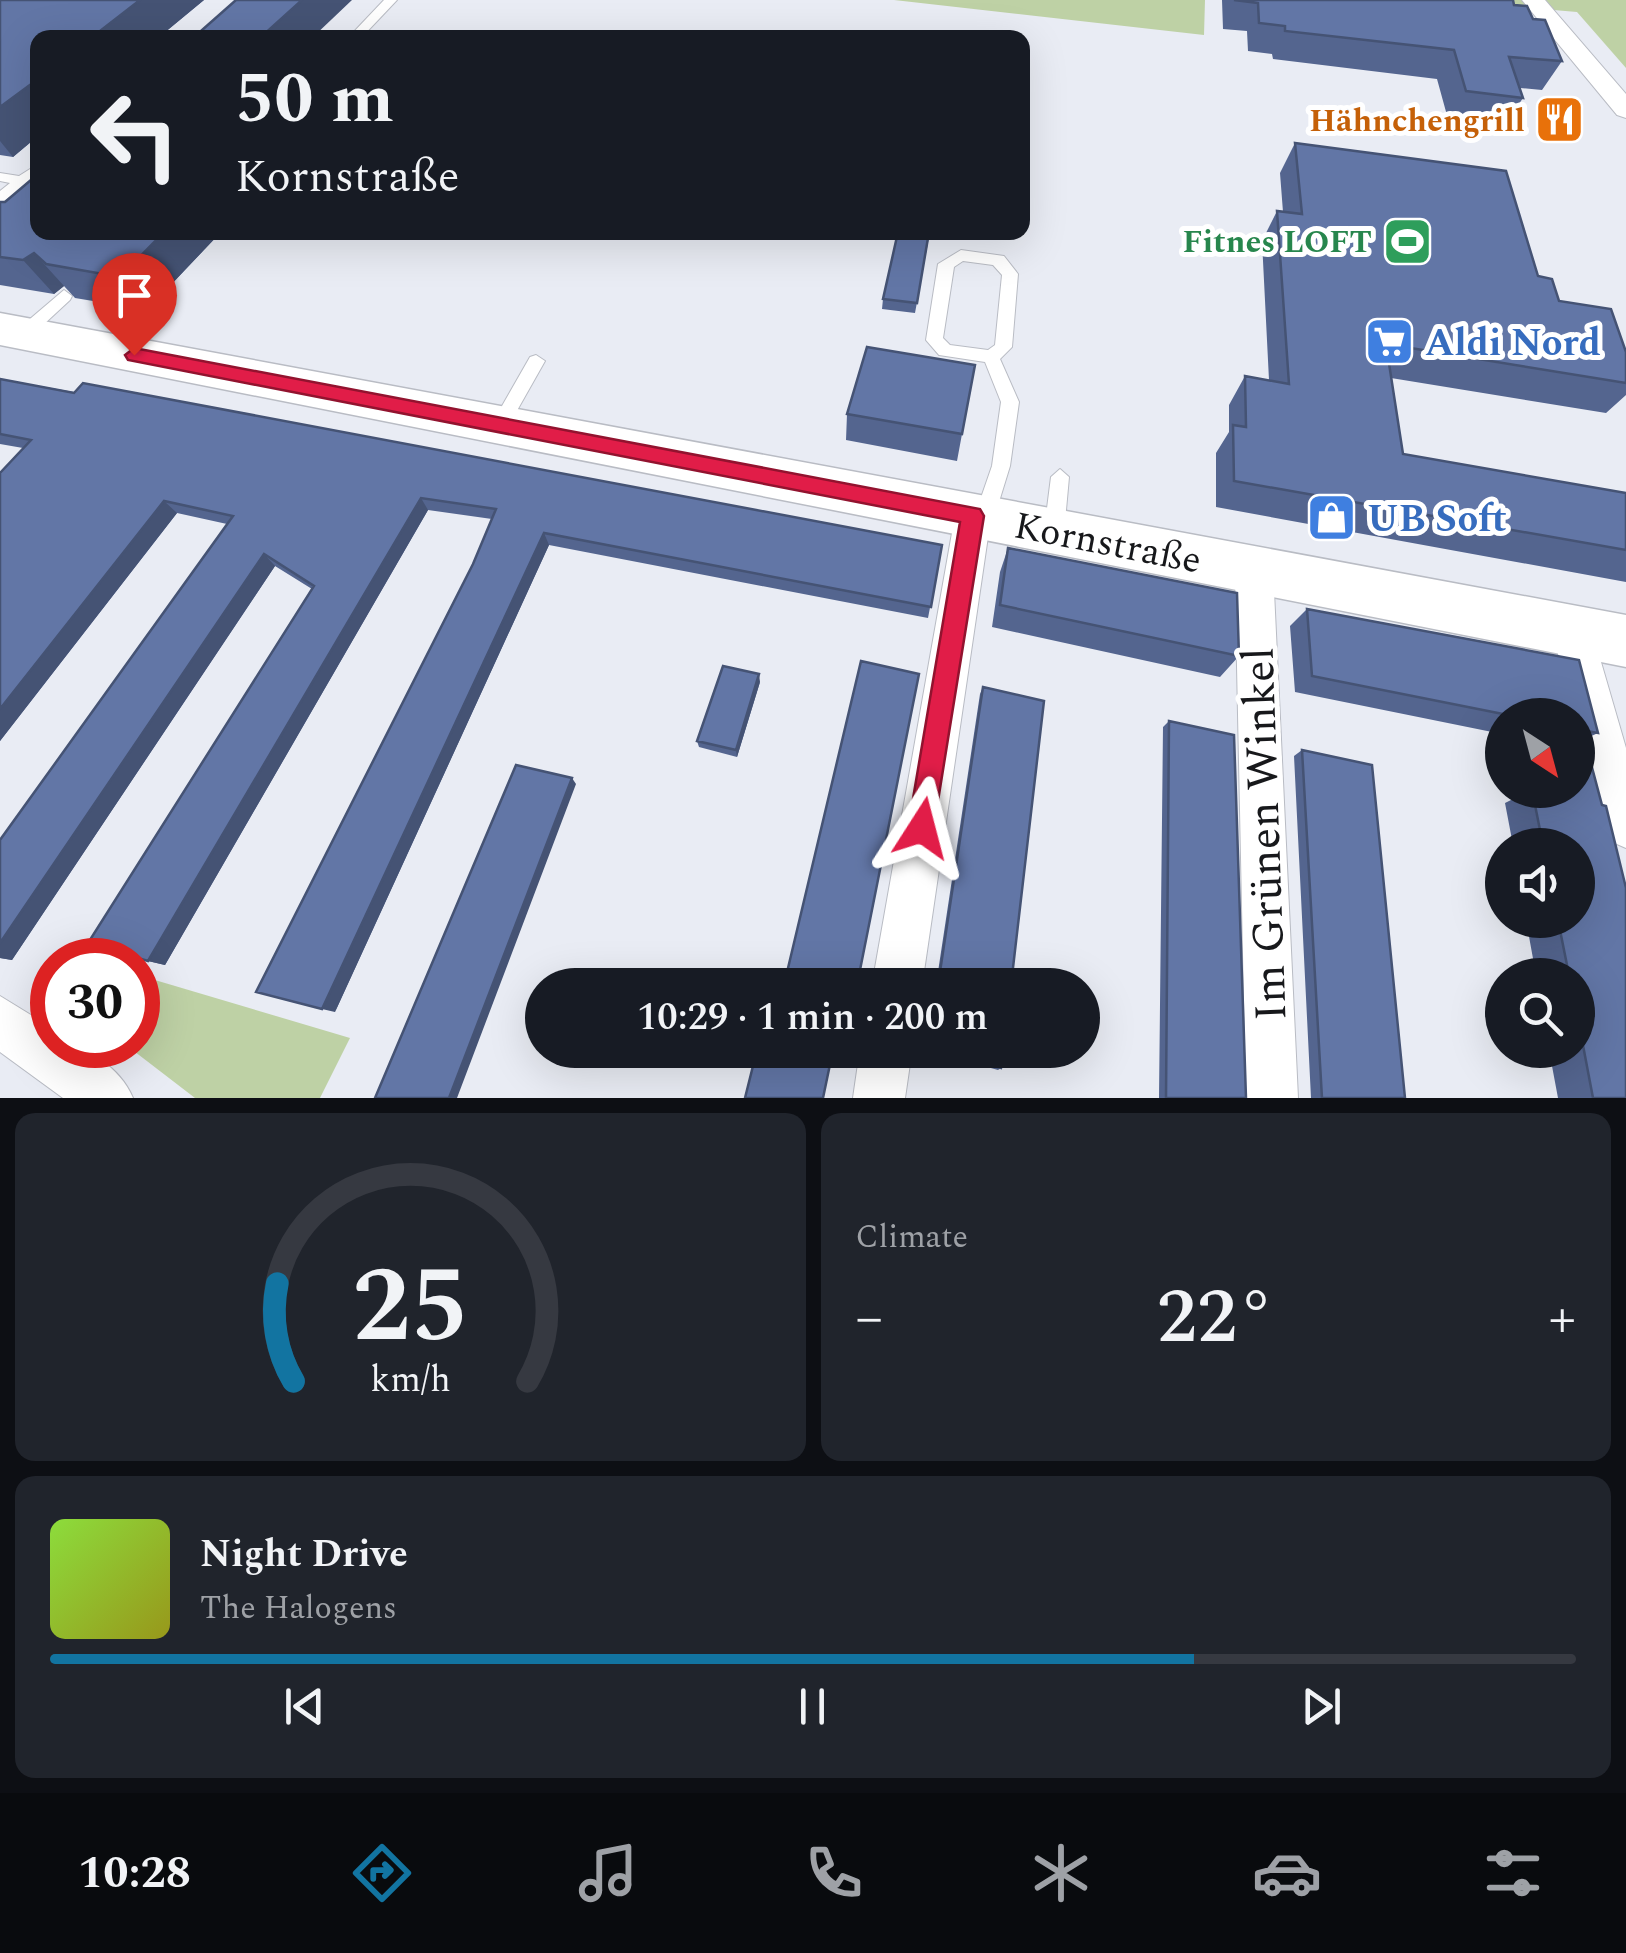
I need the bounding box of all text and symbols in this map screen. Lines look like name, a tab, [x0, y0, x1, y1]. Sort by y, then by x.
text: 50 m	[235, 47, 394, 153]
icon: left	[70, 70, 200, 200]
restaurant icon: Hähnchengrill	[1534, 94, 1586, 146]
place label: Hähnchengrill	[1309, 97, 1525, 146]
text: Kornstraße	[235, 143, 459, 212]
sports icon: Fitnes LOFT	[1381, 215, 1433, 267]
place label: Fitnes LOFT	[1183, 218, 1372, 267]
pin	[92, 253, 177, 356]
icon: arrive	[107, 268, 162, 323]
place label: Aldi Nord	[1425, 315, 1601, 373]
supermarket icon: Aldi Nord	[1364, 316, 1416, 368]
place label: UB Soft	[1367, 491, 1507, 549]
shop icon: UB Soft	[1306, 492, 1358, 544]
street label: Kornstraße	[1009, 497, 1206, 591]
street label: Im Grünen Winkel	[1224, 646, 1306, 1022]
north arrow	[1485, 698, 1595, 808]
map controls	[1485, 698, 1595, 1068]
position arrow	[870, 776, 974, 880]
button: sound	[1485, 828, 1595, 938]
speed limit sign: 30	[30, 938, 160, 1068]
button: search	[1485, 958, 1595, 1068]
text: 10:29 · 1 min · 200 m	[637, 989, 988, 1047]
text: Climate	[856, 1213, 968, 1262]
text: 25	[352, 1229, 469, 1387]
text: 22°	[1157, 1262, 1275, 1376]
text: −	[856, 1277, 883, 1360]
text: +	[1548, 1277, 1576, 1360]
text: km/h	[370, 1353, 450, 1408]
text: Night Drive	[200, 1526, 408, 1584]
text: The Halogens	[200, 1584, 397, 1633]
icon: previous	[277, 1679, 332, 1734]
icon: pause	[785, 1679, 840, 1734]
icon: next	[1294, 1679, 1349, 1734]
icon: directions	[347, 1838, 417, 1908]
icon: music	[573, 1838, 643, 1908]
icon: phone	[799, 1838, 869, 1908]
icon: climate	[1026, 1838, 1096, 1908]
icon: car	[1252, 1838, 1322, 1908]
icon: filters	[1478, 1838, 1548, 1908]
text: 10:28	[78, 1839, 191, 1908]

